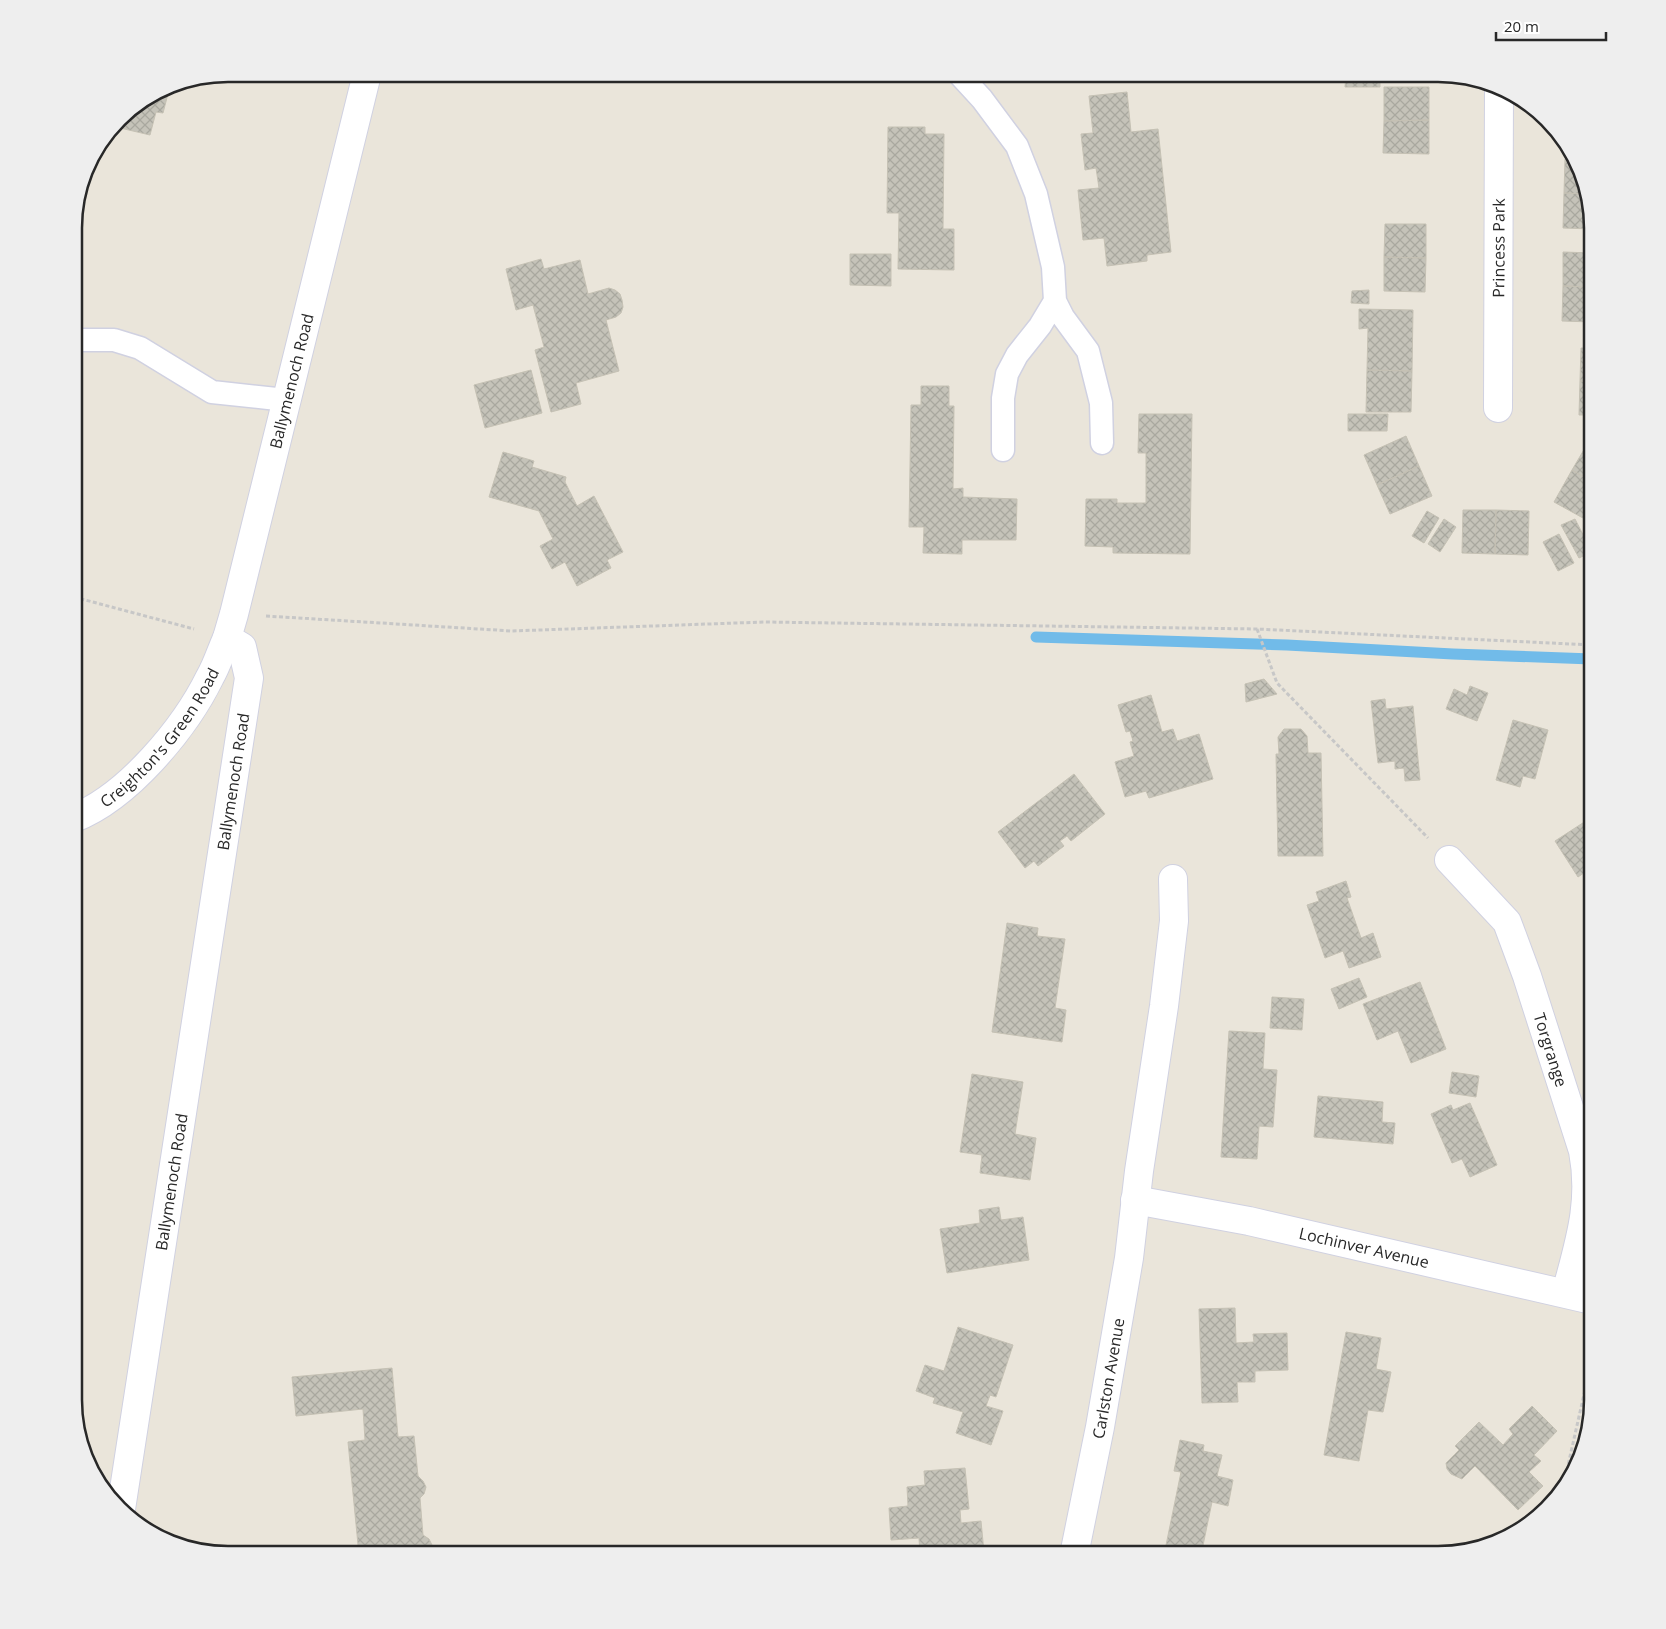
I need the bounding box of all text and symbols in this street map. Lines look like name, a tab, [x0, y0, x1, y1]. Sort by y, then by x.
scale bar	[1496, 10, 1606, 42]
text: 20 m	[1504, 16, 1539, 36]
street label: Princess Park	[1487, 198, 1510, 298]
street label: Ballymenoch Road	[264, 311, 319, 451]
street label: Creighton's Green Road	[96, 664, 224, 812]
street label: Ballymenoch Road	[212, 712, 254, 852]
street label: Torgrange	[1528, 1010, 1573, 1090]
street label: Ballymenoch Road	[150, 1112, 193, 1252]
street label: Lochinver Avenue	[1297, 1222, 1431, 1273]
street label: Carlston Avenue	[1087, 1316, 1130, 1441]

